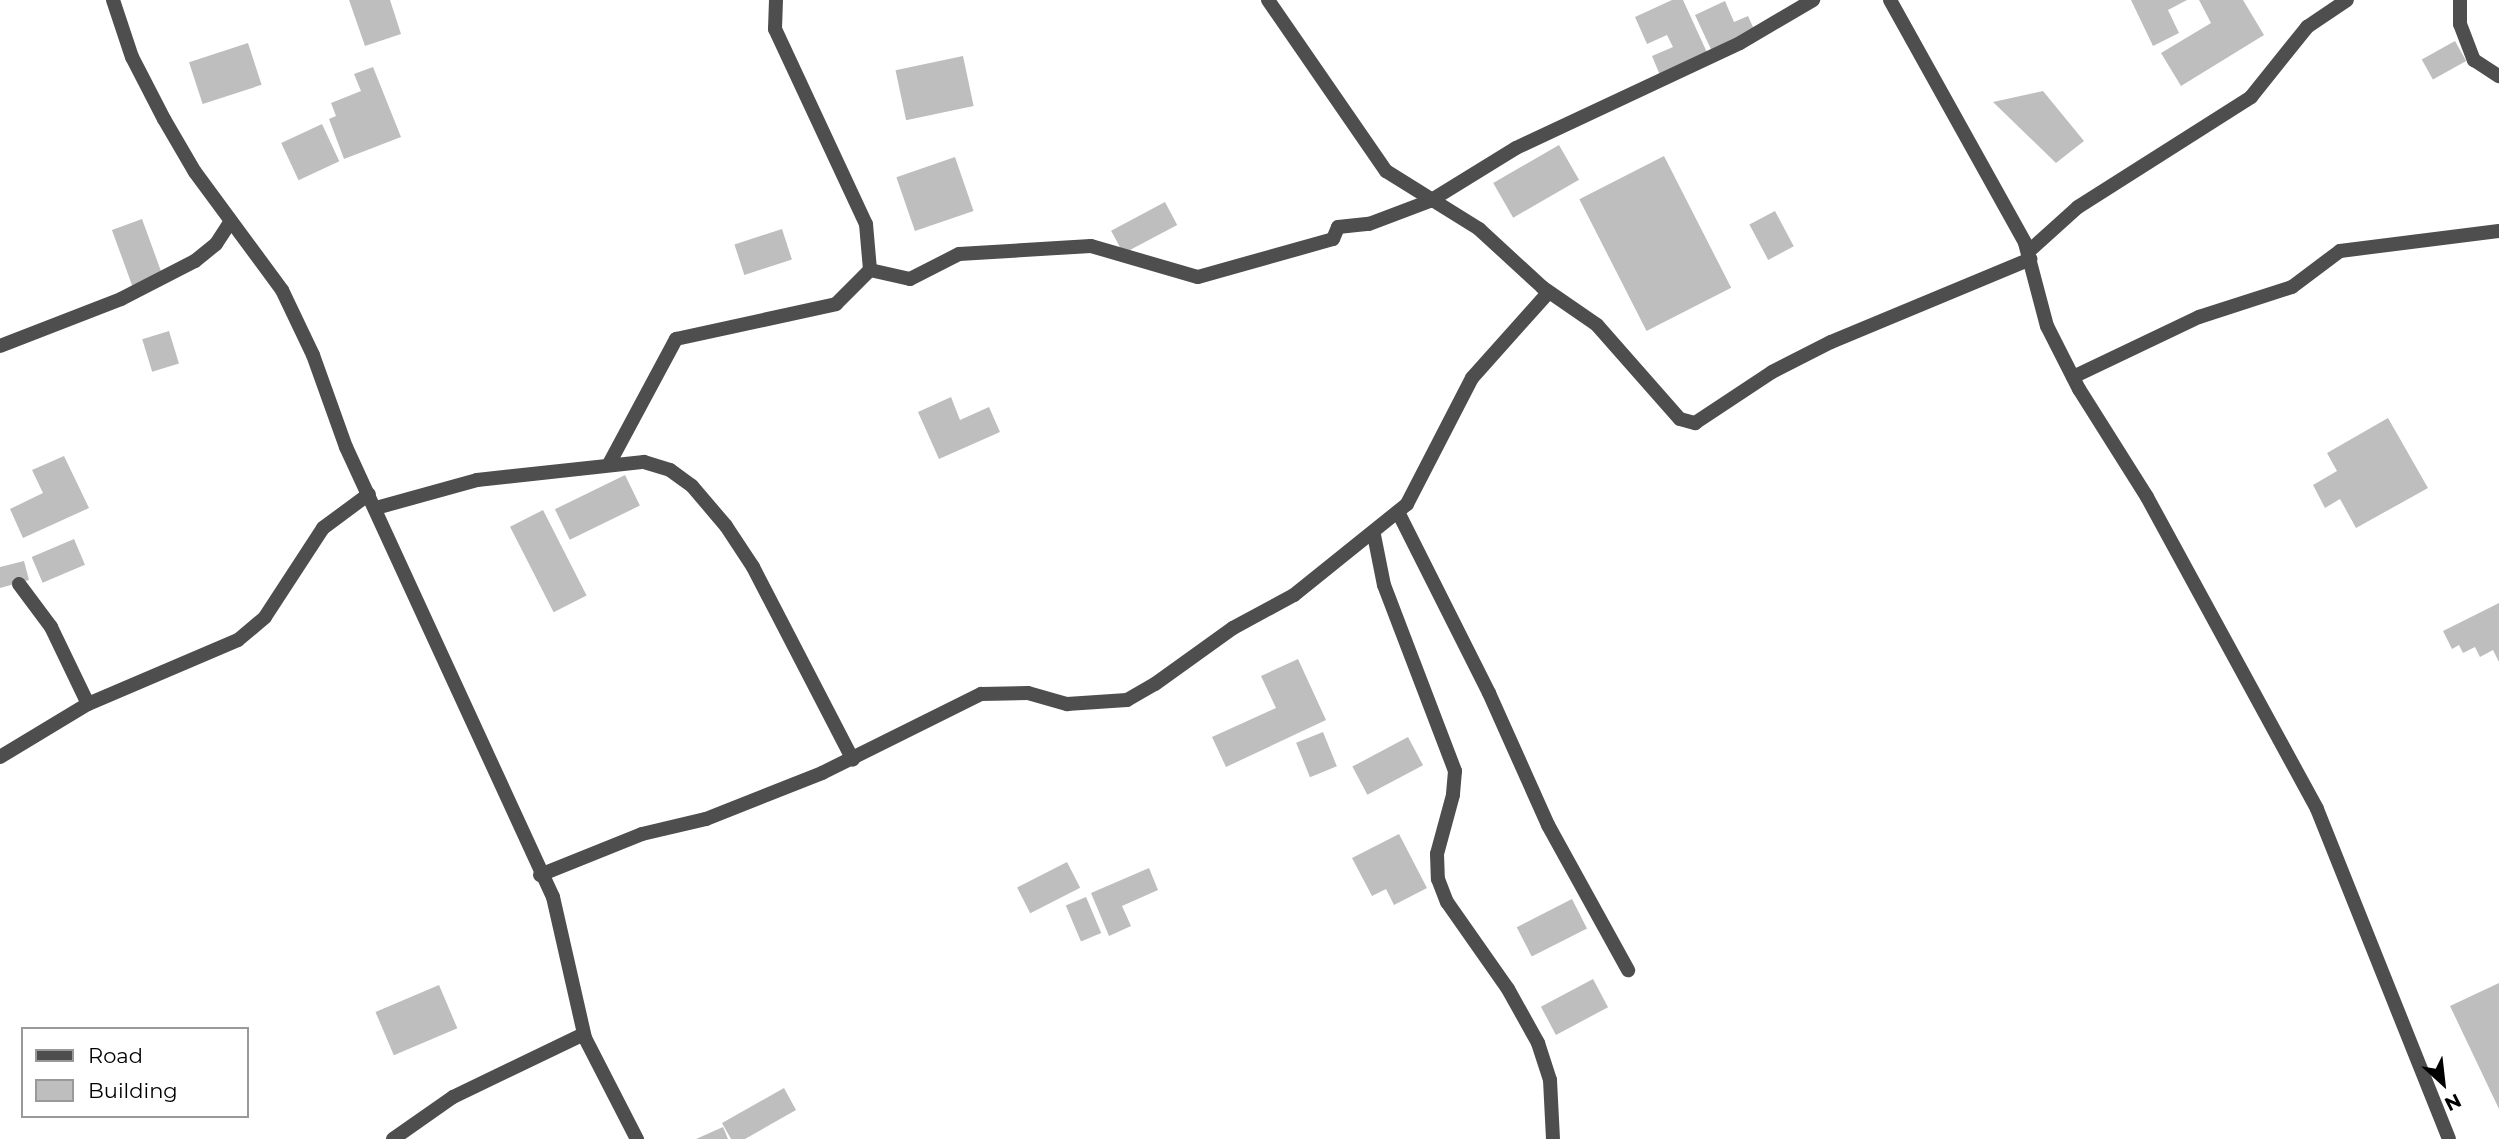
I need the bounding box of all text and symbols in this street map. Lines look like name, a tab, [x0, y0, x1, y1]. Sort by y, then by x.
legend	[21, 1027, 248, 1118]
text: Road	[88, 1043, 143, 1068]
north arrow	[2408, 1048, 2478, 1118]
text: Building	[88, 1078, 178, 1103]
text: N	[2441, 1088, 2465, 1116]

